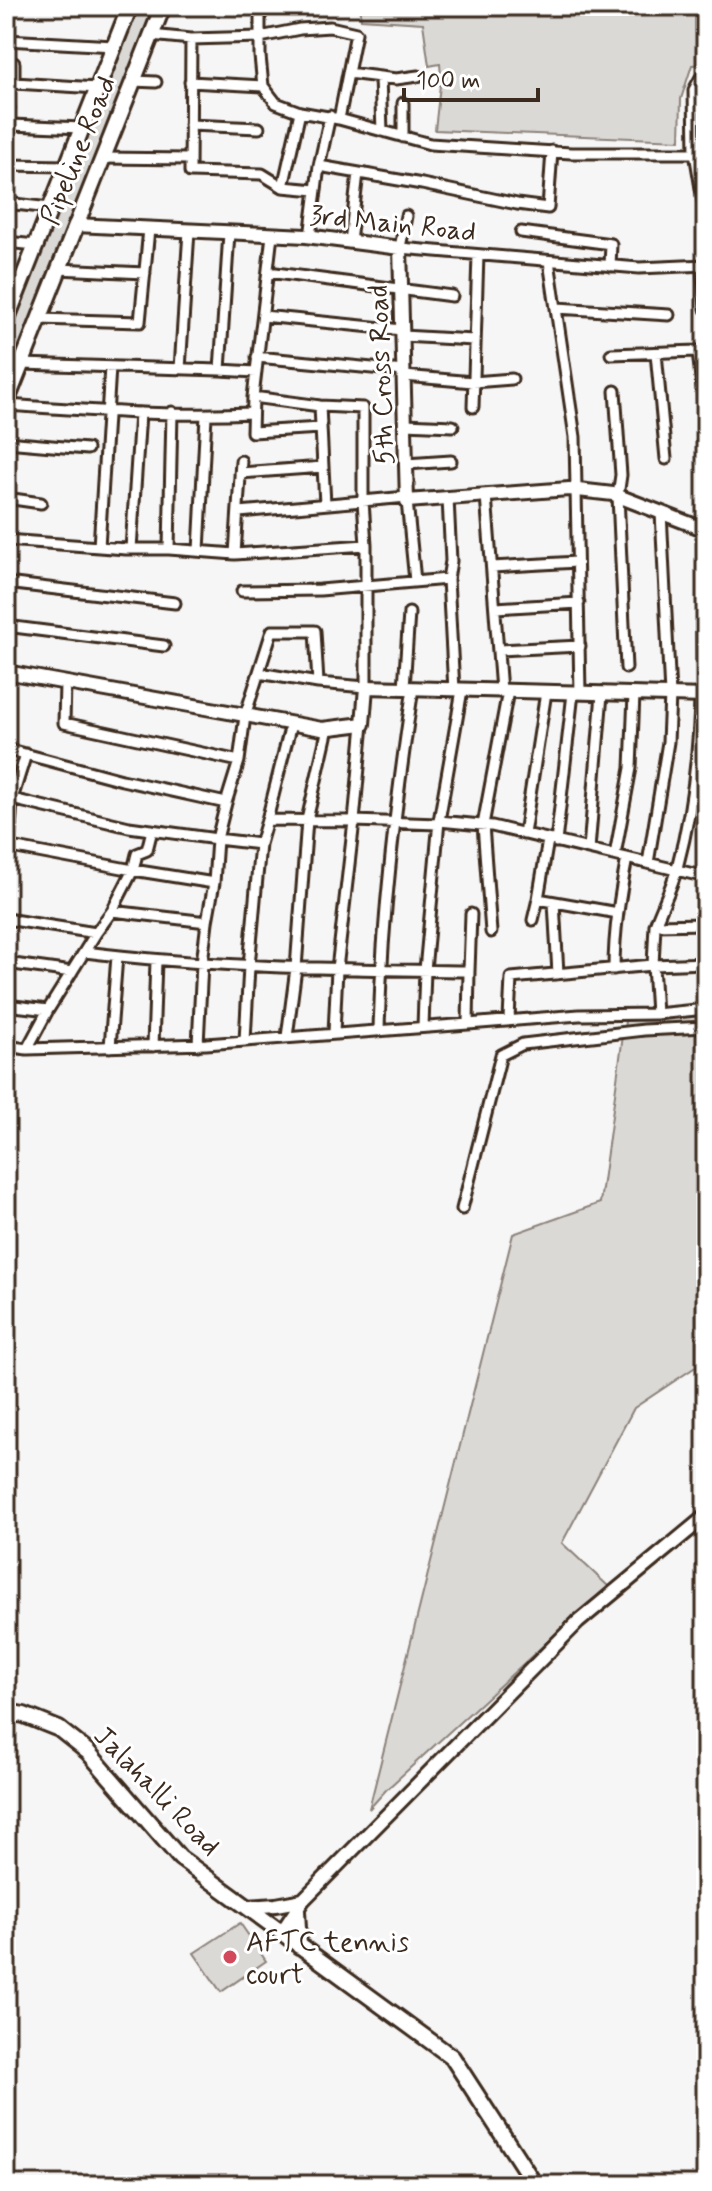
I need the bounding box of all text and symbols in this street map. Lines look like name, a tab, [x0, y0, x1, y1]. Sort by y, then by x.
scale bar	[404, 52, 538, 102]
text: 100 m	[416, 66, 480, 97]
street label: Pipeline Road	[33, 71, 126, 231]
street label: 3rd Main Road	[308, 197, 478, 252]
street label: 5th Cross Road	[361, 284, 404, 466]
street label: Jalahalli Road	[85, 1719, 228, 1865]
place label: AFTC tennis court	[246, 1925, 409, 1994]
marker: AFTC tennis court	[221, 1948, 239, 1966]

